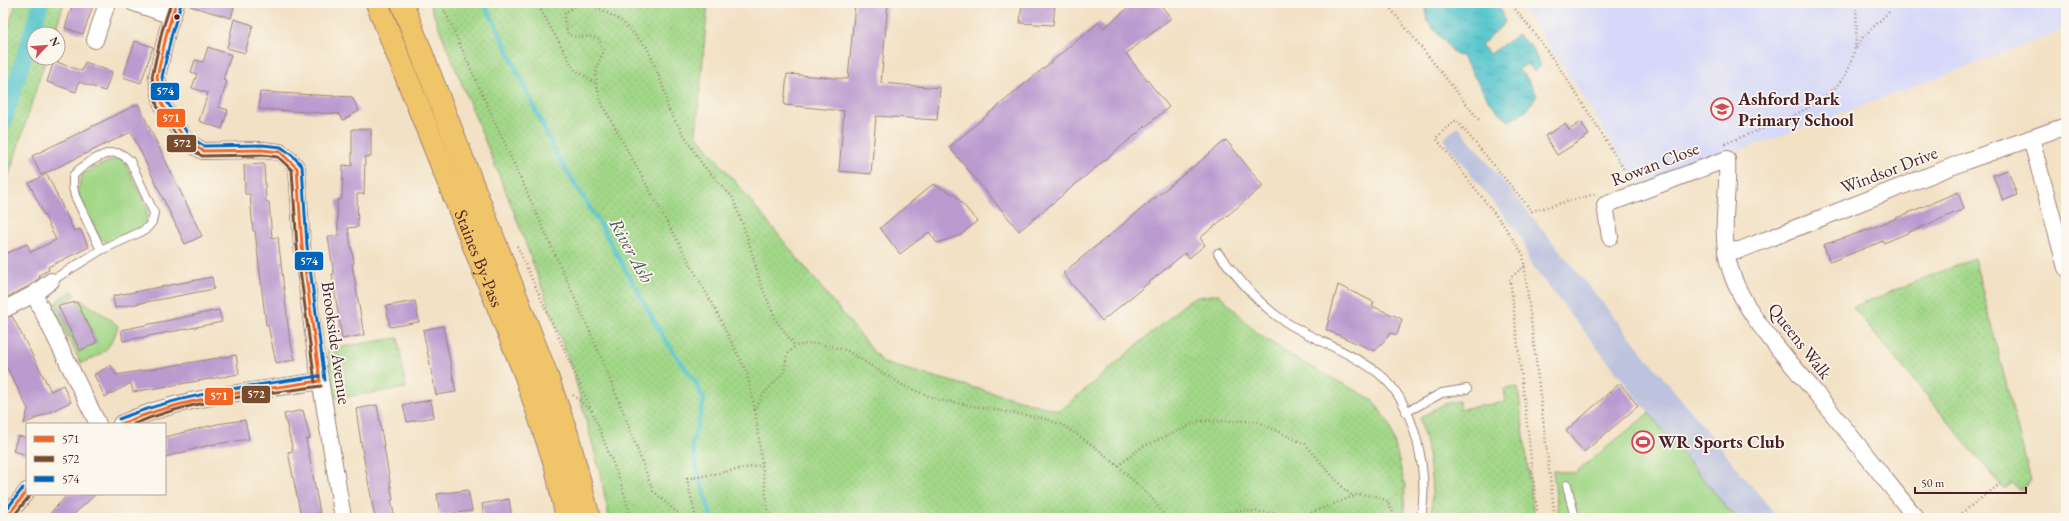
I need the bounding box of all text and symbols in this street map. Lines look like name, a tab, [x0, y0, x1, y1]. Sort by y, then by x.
unlabelled marker	[172, 12, 182, 22]
north arrow	[26, 26, 66, 66]
text: N	[47, 35, 63, 49]
line badge: 574	[150, 82, 180, 101]
text: 574	[156, 84, 174, 98]
place label: Ashford Park Primary School	[1737, 87, 1854, 131]
school or university icon: Ashford Park Primary School	[1709, 96, 1735, 122]
line badge: 571	[156, 108, 186, 128]
text: 571	[162, 111, 180, 125]
line badge: 572	[166, 134, 197, 153]
text: 572	[173, 136, 191, 150]
street label: Rowan Close	[1607, 136, 1702, 191]
street label: Windsor Drive	[1837, 141, 1941, 199]
street label: Staines By-Pass	[450, 206, 509, 310]
water label: River Ash	[604, 213, 660, 287]
line badge: 574	[294, 251, 324, 271]
text: 574	[300, 254, 318, 268]
street label: Brookside Avenue	[316, 280, 357, 406]
street label: Queens Walk	[1763, 298, 1838, 384]
line badge: 572	[241, 385, 271, 404]
line badge: 571	[204, 387, 234, 406]
text: 572	[247, 387, 265, 401]
text: 571	[210, 389, 228, 403]
legend	[26, 423, 166, 495]
sports icon: WR Sports Club	[1630, 429, 1656, 455]
place label: WR Sports Club	[1658, 430, 1785, 453]
text: 571	[62, 431, 80, 447]
text: 572	[62, 451, 80, 467]
scale bar	[1915, 469, 2026, 495]
text: 574	[62, 471, 80, 487]
text: 50 m	[1921, 475, 1945, 491]

